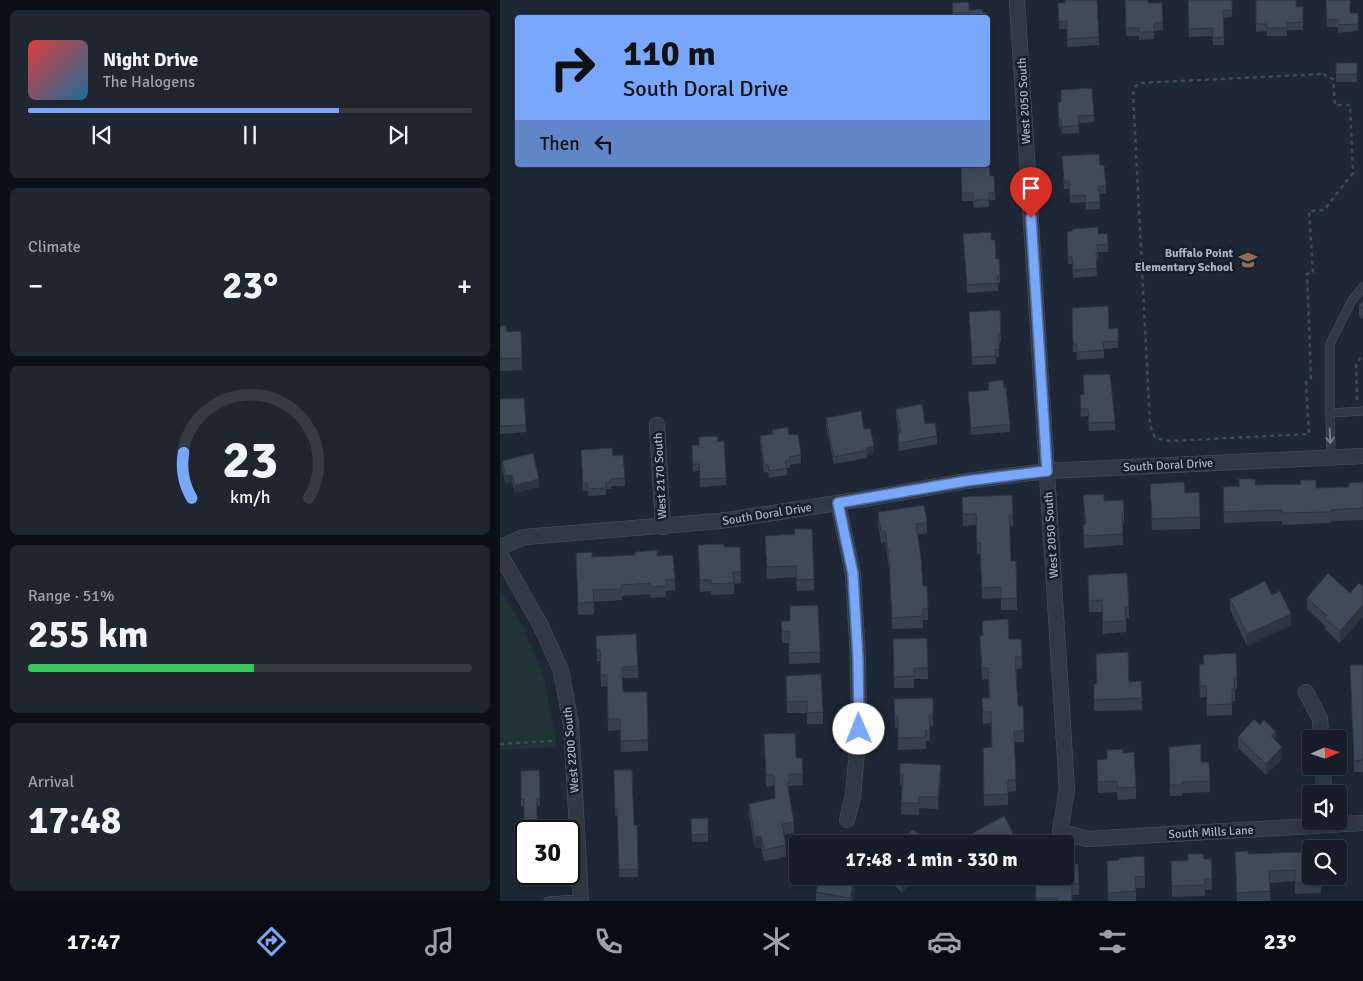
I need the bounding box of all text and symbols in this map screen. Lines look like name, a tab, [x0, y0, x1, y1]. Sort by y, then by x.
text: 110 m	[623, 32, 716, 75]
icon: right	[540, 35, 605, 100]
text: Night Drive	[103, 48, 198, 72]
street label: West 2050 South	[1015, 57, 1034, 145]
text: The Halogens	[103, 72, 195, 92]
text: South Doral Drive	[623, 75, 789, 102]
icon: previous	[88, 121, 116, 149]
icon: pause	[236, 121, 264, 149]
icon: next	[384, 121, 412, 149]
icon: left	[590, 130, 618, 158]
text: Then	[540, 132, 580, 156]
pin	[1010, 167, 1052, 218]
icon: arrive	[1017, 174, 1045, 202]
text: Climate	[28, 237, 81, 257]
place label: Buffalo Point Elementary School	[1135, 246, 1234, 275]
school or university icon: Buffalo Point Elementary School	[1237, 249, 1259, 271]
text: 23°	[222, 262, 278, 309]
text: −	[28, 269, 43, 303]
text: +	[457, 269, 472, 303]
text: 23	[222, 428, 278, 492]
one-way arrow	[1326, 428, 1335, 444]
street label: West 2170 South	[651, 432, 670, 520]
street label: South Doral Drive	[1123, 456, 1213, 475]
text: km/h	[230, 486, 270, 508]
street label: West 2050 South	[1041, 491, 1062, 579]
street label: South Doral Drive	[721, 500, 813, 529]
text: Range · 51%	[28, 586, 114, 606]
text: 255 km	[28, 611, 149, 658]
position arrow	[832, 702, 884, 754]
street label: West 2200 South	[560, 706, 583, 794]
north arrow	[1302, 730, 1348, 775]
map controls	[1302, 730, 1347, 885]
text: Arrival	[28, 772, 74, 792]
button: sound	[1302, 785, 1347, 830]
text: 17:48	[28, 797, 121, 844]
speed limit sign: 30	[515, 820, 580, 885]
street label: South Mills Lane	[1168, 823, 1254, 842]
button: search	[1302, 840, 1347, 885]
text: 17:48 · 1 min · 330 m	[845, 848, 1018, 872]
icon: directions	[254, 924, 289, 959]
icon: music	[422, 924, 457, 959]
icon: phone	[591, 924, 626, 959]
icon: climate	[759, 924, 794, 959]
icon: car	[927, 924, 962, 959]
icon: filters	[1095, 924, 1130, 959]
text: 17:47	[67, 928, 121, 955]
text: 23°	[1264, 928, 1296, 955]

